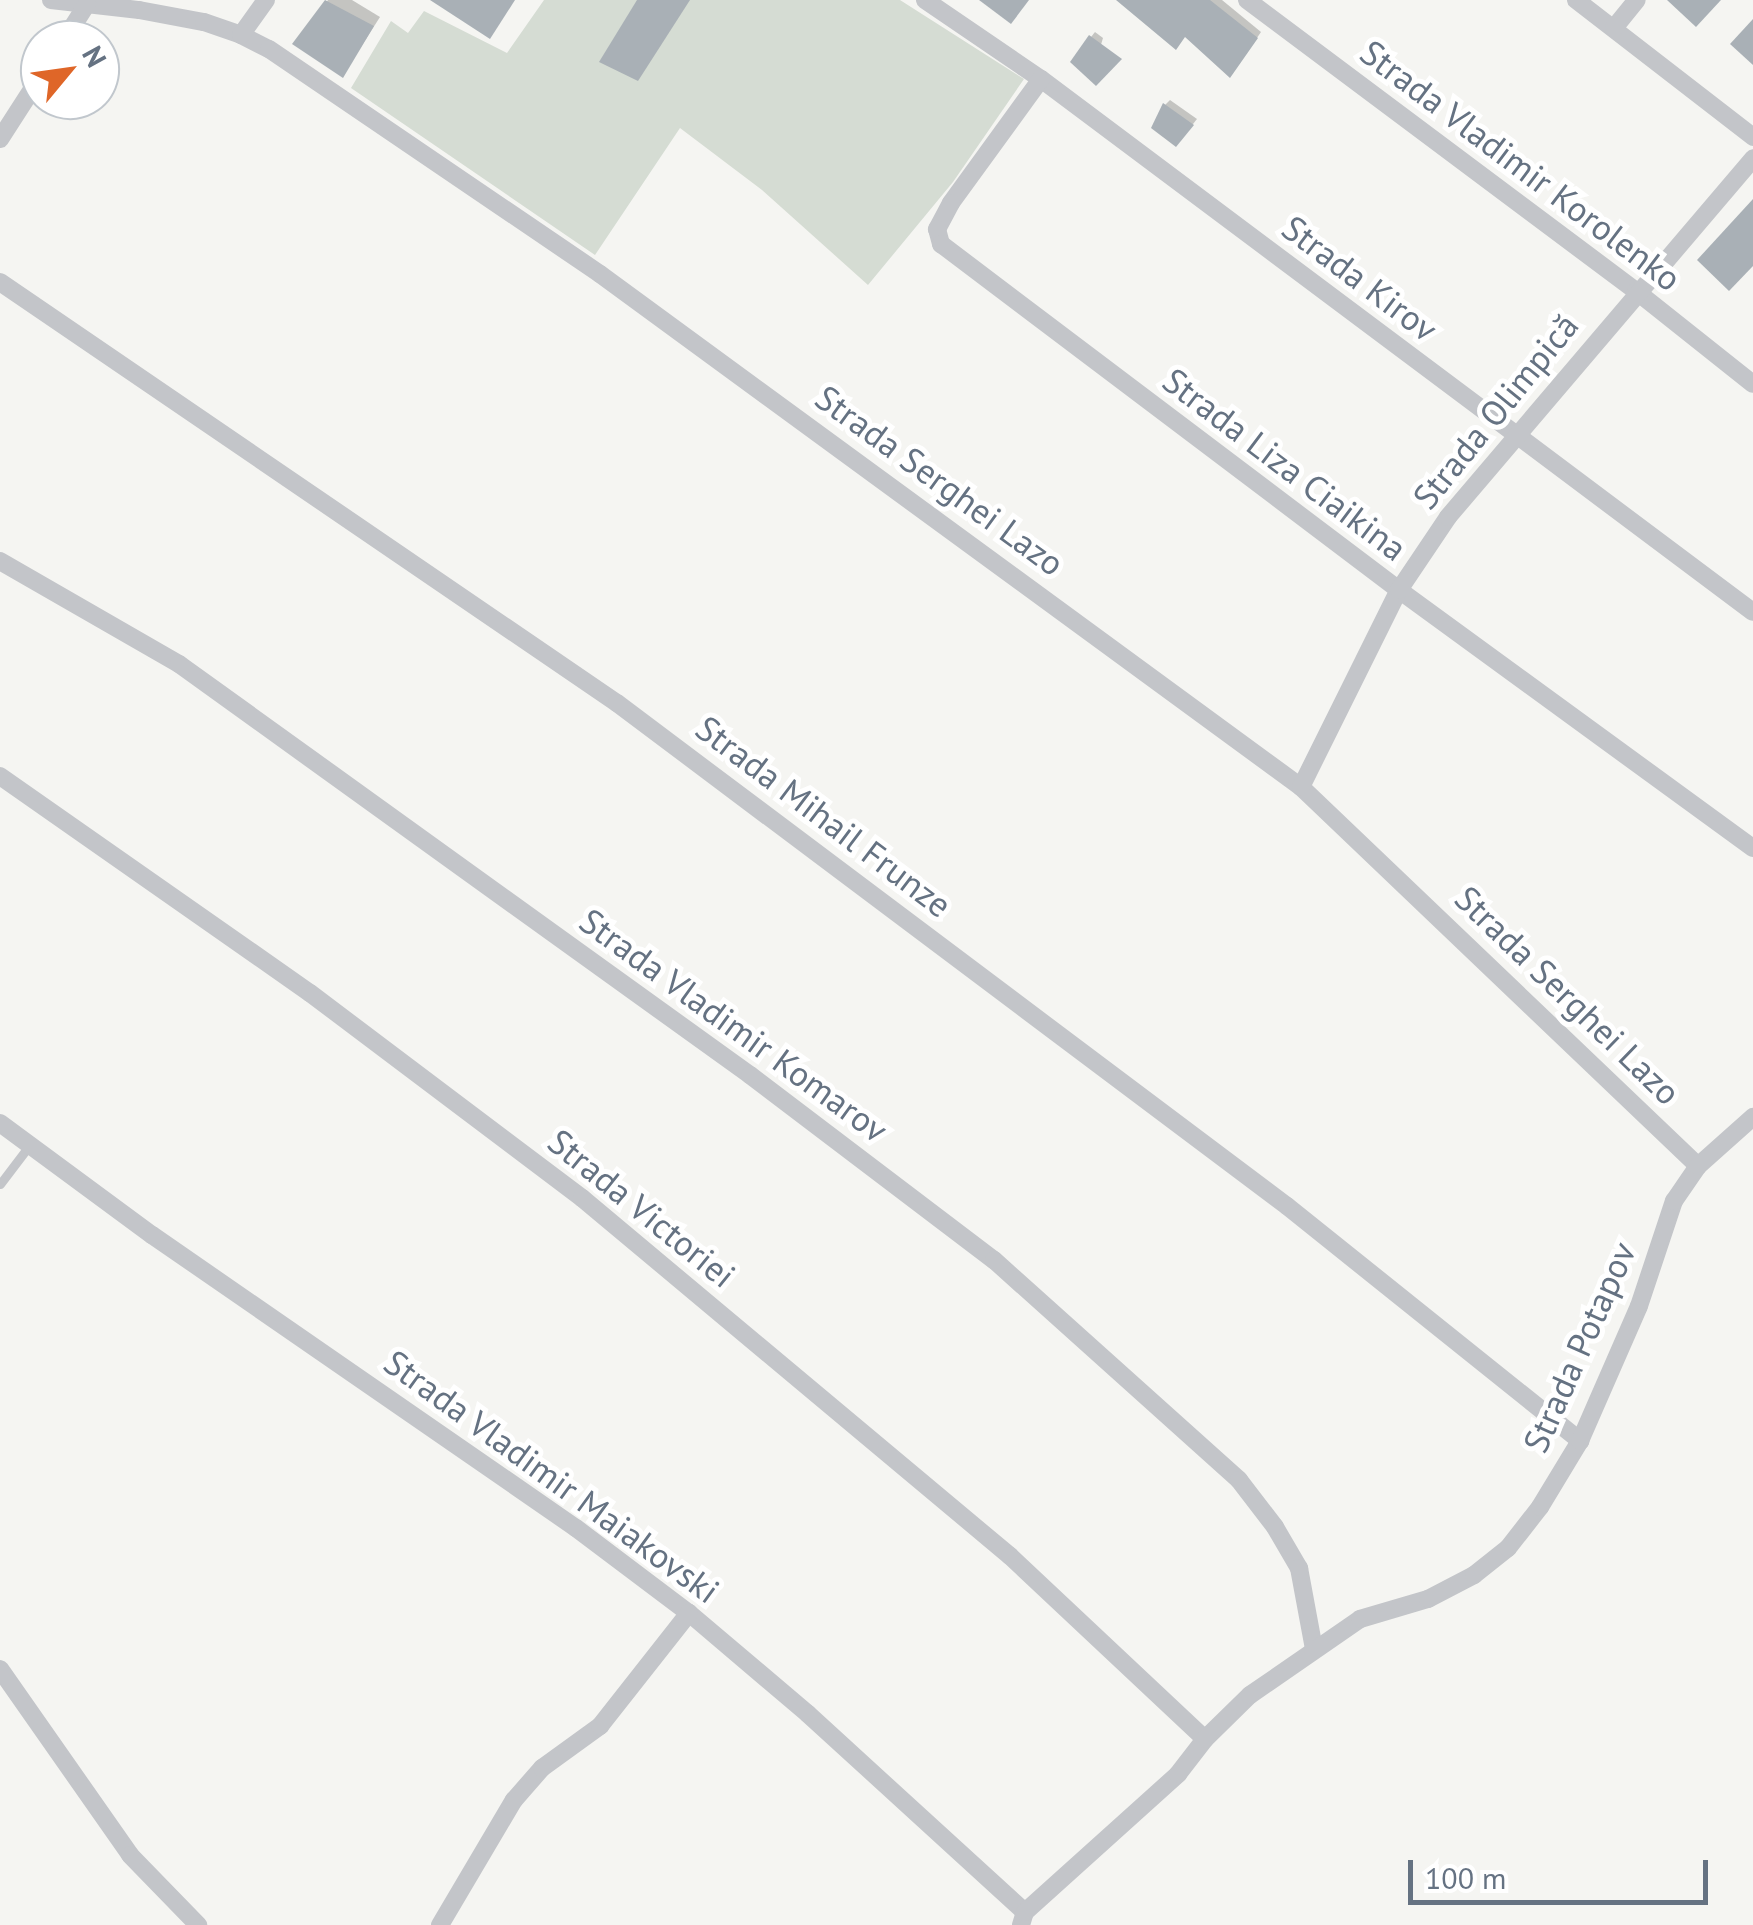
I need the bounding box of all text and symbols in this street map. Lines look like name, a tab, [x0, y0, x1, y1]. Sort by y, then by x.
north arrow	[20, 20, 120, 120]
street label: Strada Vladimir Korolenko	[1352, 30, 1690, 300]
text: N	[74, 39, 116, 73]
street label: Strada Kirov	[1274, 206, 1446, 350]
street label: Strada Olimpică	[1404, 305, 1586, 517]
street label: Strada Liza Ciaikina	[1155, 359, 1415, 569]
street label: Strada Serghei Lazo	[808, 376, 1072, 584]
street label: Strada Mihail Frunze	[688, 706, 960, 926]
street label: Strada Serghei Lazo	[1447, 877, 1689, 1113]
street label: Strada Vladimir Komarov	[571, 899, 897, 1151]
street label: Strada Victoriei	[540, 1120, 744, 1296]
street label: Strada Potapov	[1514, 1235, 1644, 1459]
street label: Strada Vladimir Maiakovski	[376, 1340, 728, 1612]
scale bar	[1413, 1840, 1713, 1902]
text: 100 m	[1425, 1858, 1506, 1897]

